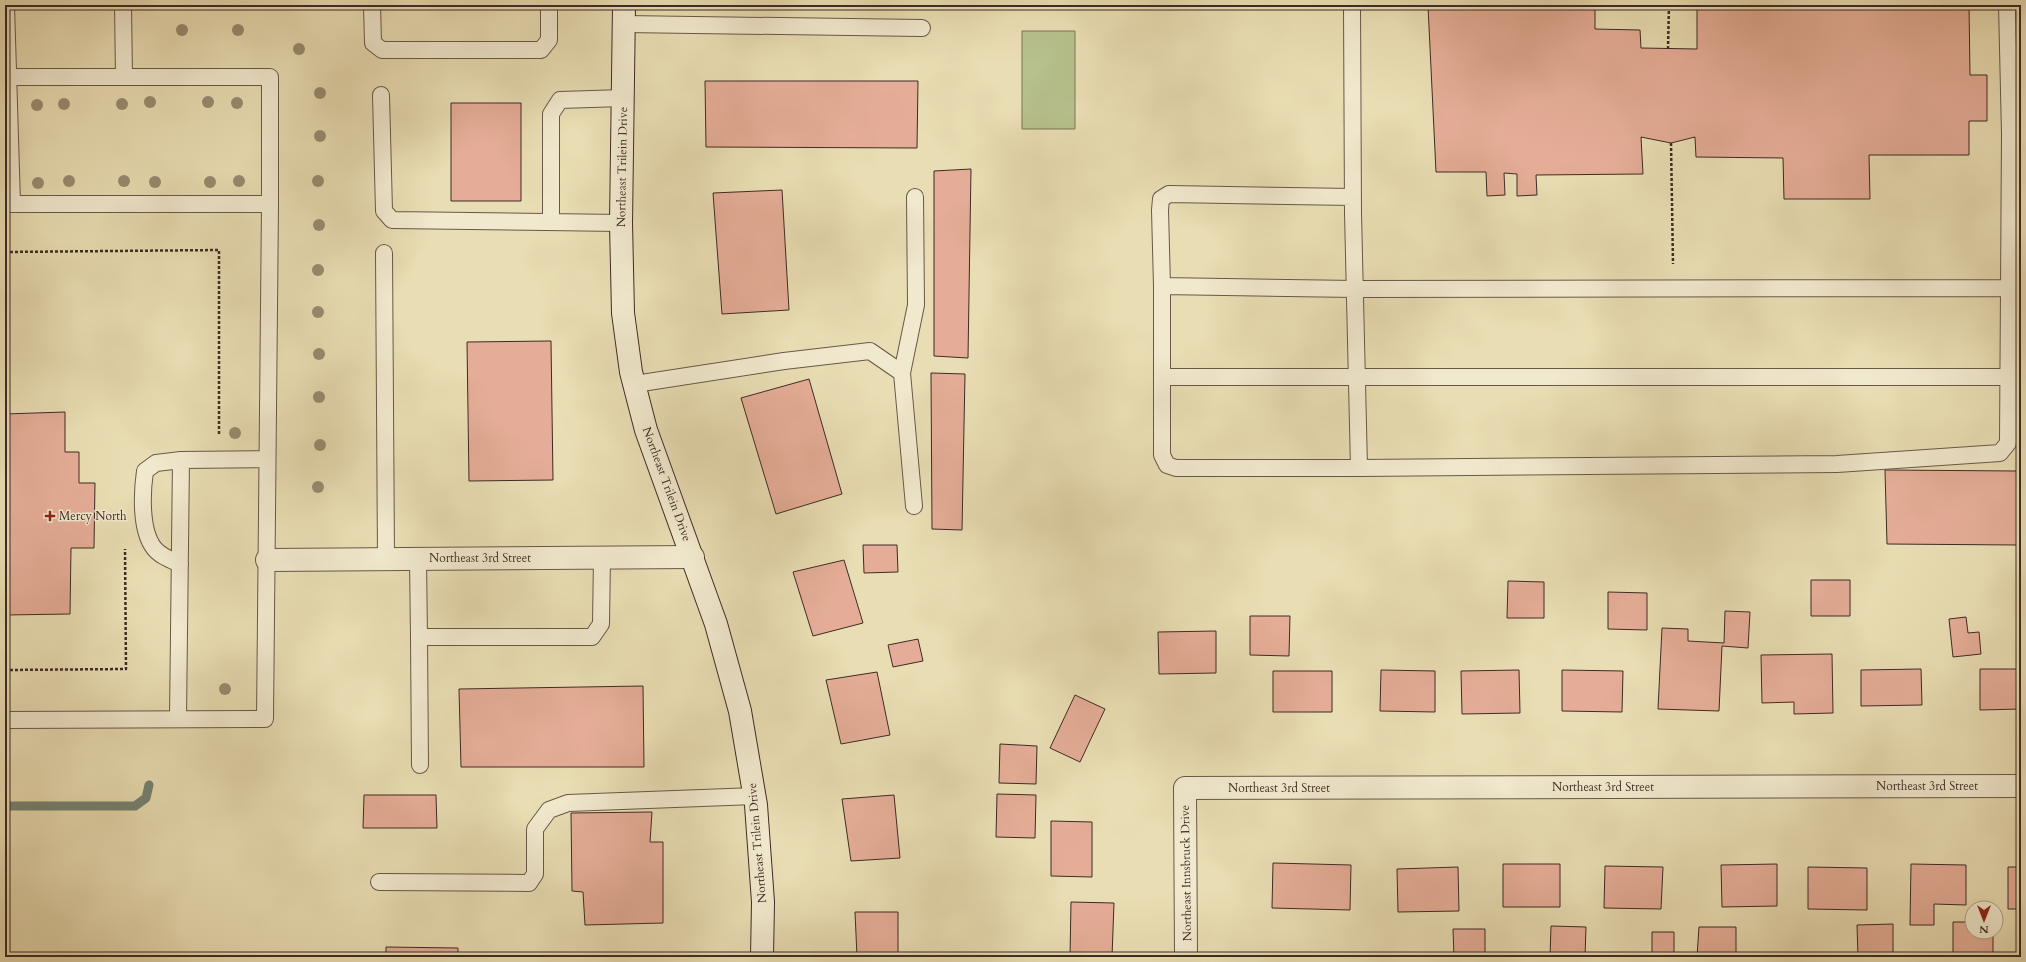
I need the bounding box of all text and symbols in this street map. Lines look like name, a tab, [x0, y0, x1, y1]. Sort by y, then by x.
street label: Northeast Trilein Drive	[613, 107, 631, 227]
street label: Northeast Trilein Drive	[639, 425, 695, 543]
place label: Mercy North	[59, 508, 127, 524]
marker: Mercy North	[44, 510, 56, 522]
street label: Northeast 3rd Street	[429, 550, 531, 566]
street label: Northeast 3rd Street	[1876, 778, 1978, 794]
street label: Northeast 3rd Street	[1552, 779, 1654, 795]
street label: Northeast 3rd Street	[1228, 780, 1330, 796]
street label: Northeast Trilein Drive	[744, 782, 770, 904]
street label: Northeast Innsbruck Drive	[1177, 805, 1195, 941]
north arrow	[1964, 900, 2004, 940]
text: N	[1979, 922, 1989, 937]

